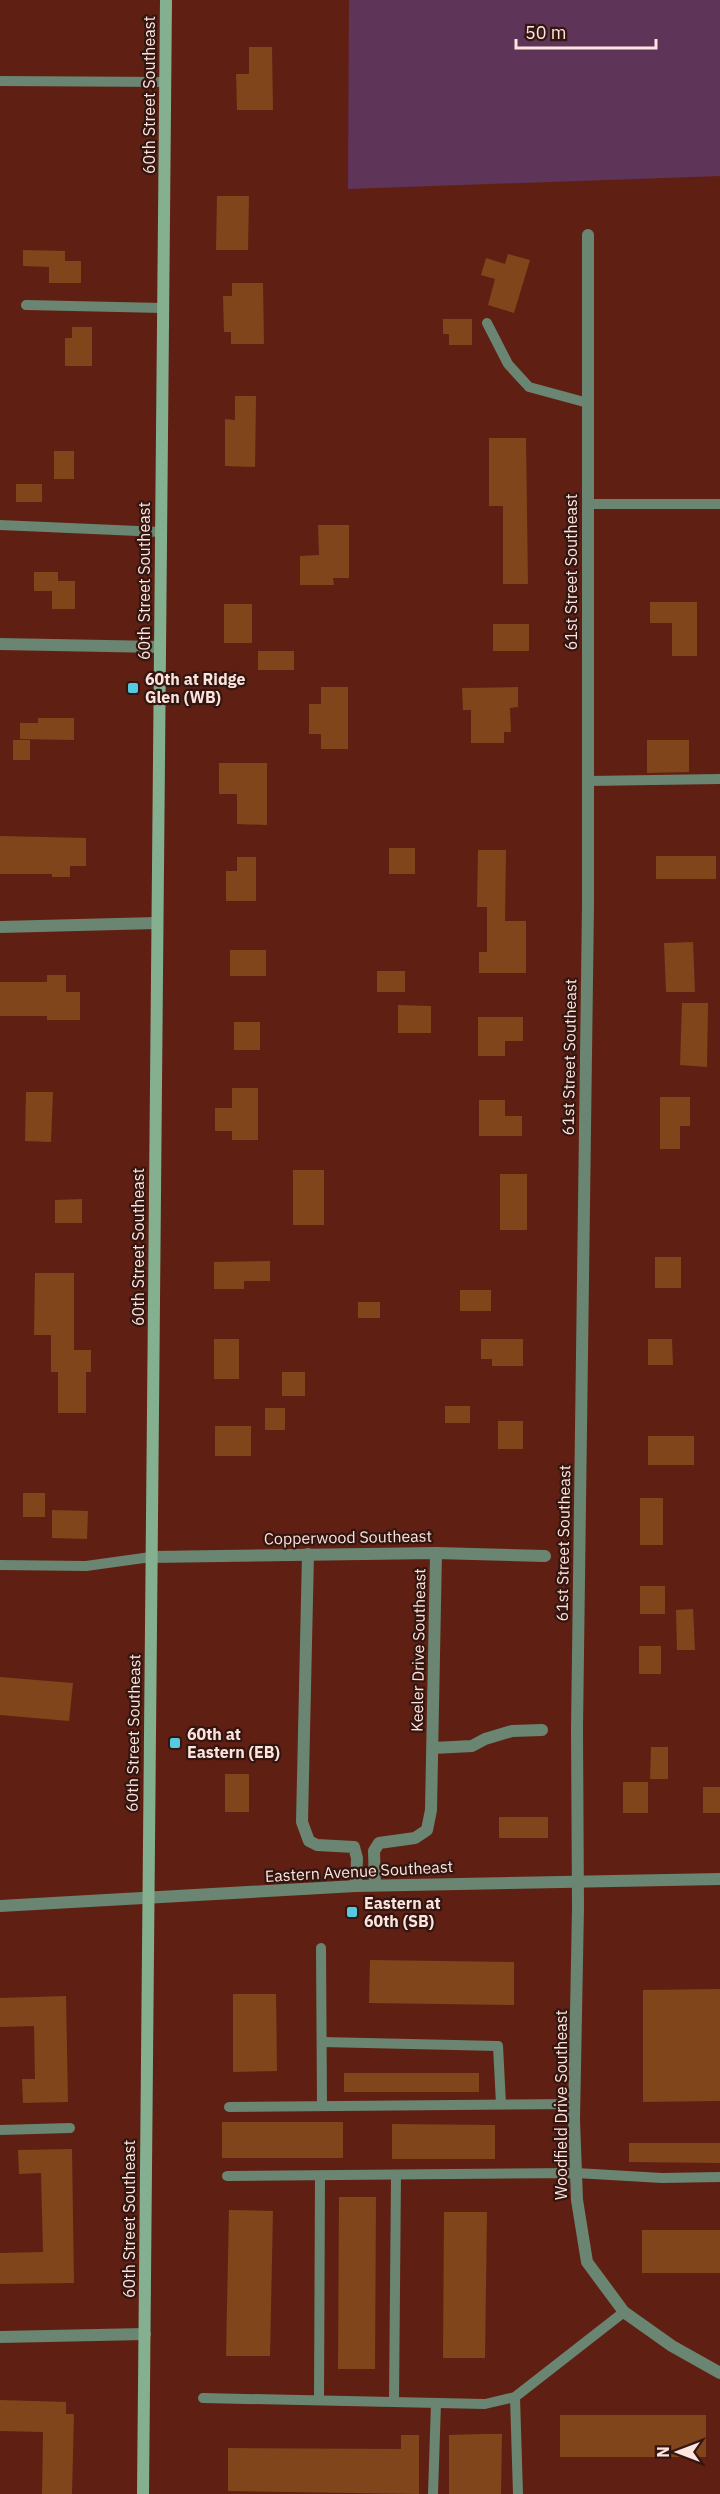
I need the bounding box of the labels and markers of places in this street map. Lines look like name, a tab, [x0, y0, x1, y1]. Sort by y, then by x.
place label: 60th at Ridge Glen (WB)	[145, 669, 245, 707]
marker: 60th at Ridge Glen (WB)	[126, 681, 140, 695]
place label: 60th at Eastern (EB)	[187, 1724, 280, 1762]
marker: 60th at Eastern (EB)	[168, 1736, 182, 1750]
place label: Eastern at 60th (SB)	[364, 1893, 441, 1931]
marker: Eastern at 60th (SB)	[345, 1905, 359, 1919]

